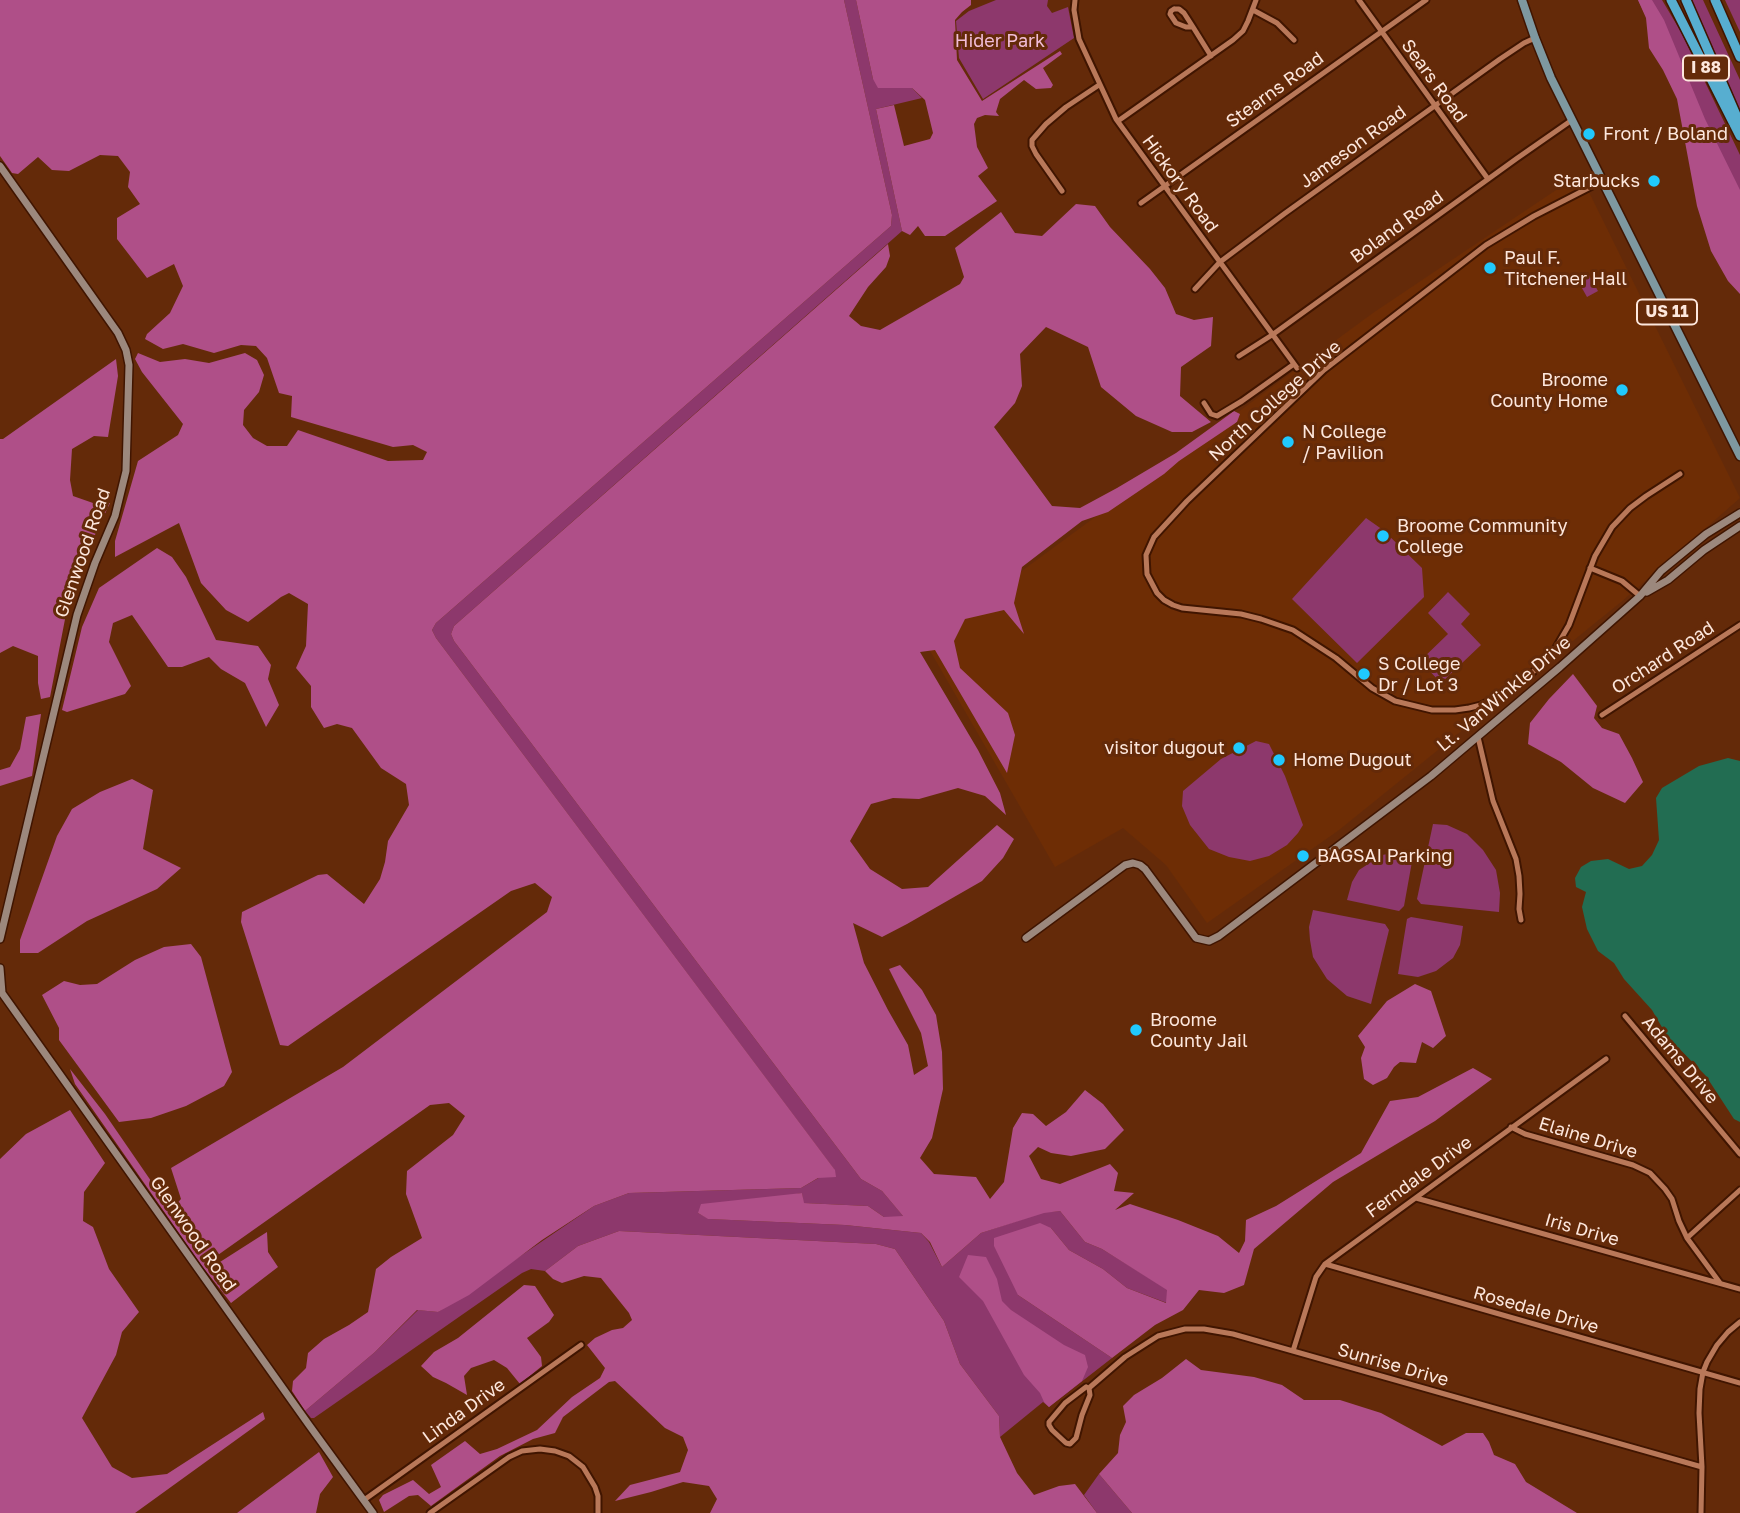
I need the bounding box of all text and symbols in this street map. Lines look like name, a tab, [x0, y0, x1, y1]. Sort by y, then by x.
park label: Hider Park	[955, 30, 1045, 52]
street label: Sears Road	[1397, 35, 1471, 127]
street label: Stearns Road	[1222, 47, 1328, 133]
road number: I 88	[1683, 55, 1729, 80]
street label: Jameson Road	[1295, 101, 1411, 193]
place label: Front / Boland	[1603, 123, 1728, 145]
marker: Front / Boland	[1581, 126, 1597, 142]
street label: Hickory Road	[1137, 131, 1223, 237]
place label: Starbucks	[1553, 170, 1640, 192]
marker: Starbucks	[1646, 173, 1662, 189]
street label: Boland Road	[1346, 186, 1448, 268]
place label: Paul F. Titchener Hall	[1504, 247, 1627, 290]
marker: Paul F. Titchener Hall	[1482, 260, 1498, 276]
road number: US 11	[1637, 300, 1697, 324]
street label: North College Drive	[1205, 336, 1345, 466]
place label: Broome County Home	[1490, 369, 1608, 412]
marker: Broome County Home	[1614, 382, 1630, 398]
place label: N College / Pavilion	[1302, 421, 1387, 464]
marker: N College / Pavilion	[1280, 434, 1296, 450]
street label: Glenwood Road	[51, 486, 115, 620]
place label: Broome Community College	[1397, 515, 1568, 558]
marker: Broome Community College	[1375, 528, 1391, 544]
street label: Orchard Road	[1608, 617, 1718, 699]
street label: Lt. VanWinkle Drive	[1433, 632, 1575, 756]
place label: S College Dr / Lot 3	[1378, 653, 1460, 696]
marker: S College Dr / Lot 3	[1356, 666, 1372, 682]
place label: visitor dugout	[1104, 737, 1225, 759]
marker: visitor dugout	[1231, 740, 1247, 756]
place label: Home Dugout	[1293, 749, 1412, 771]
marker: Home Dugout	[1271, 752, 1287, 768]
place label: BAGSAI Parking	[1317, 845, 1453, 867]
marker: BAGSAI Parking	[1295, 848, 1311, 864]
place label: Broome County Jail	[1150, 1009, 1248, 1052]
street label: Adams Drive	[1637, 1012, 1723, 1108]
marker: Broome County Jail	[1128, 1022, 1144, 1038]
street label: Elaine Drive	[1536, 1113, 1640, 1163]
street label: Ferndale Drive	[1362, 1131, 1476, 1223]
street label: Glenwood Road	[145, 1172, 241, 1296]
street label: Iris Drive	[1542, 1209, 1622, 1251]
street label: Rosedale Drive	[1471, 1282, 1601, 1338]
street label: Sunrise Drive	[1335, 1339, 1451, 1391]
street label: Linda Drive	[419, 1374, 509, 1448]

